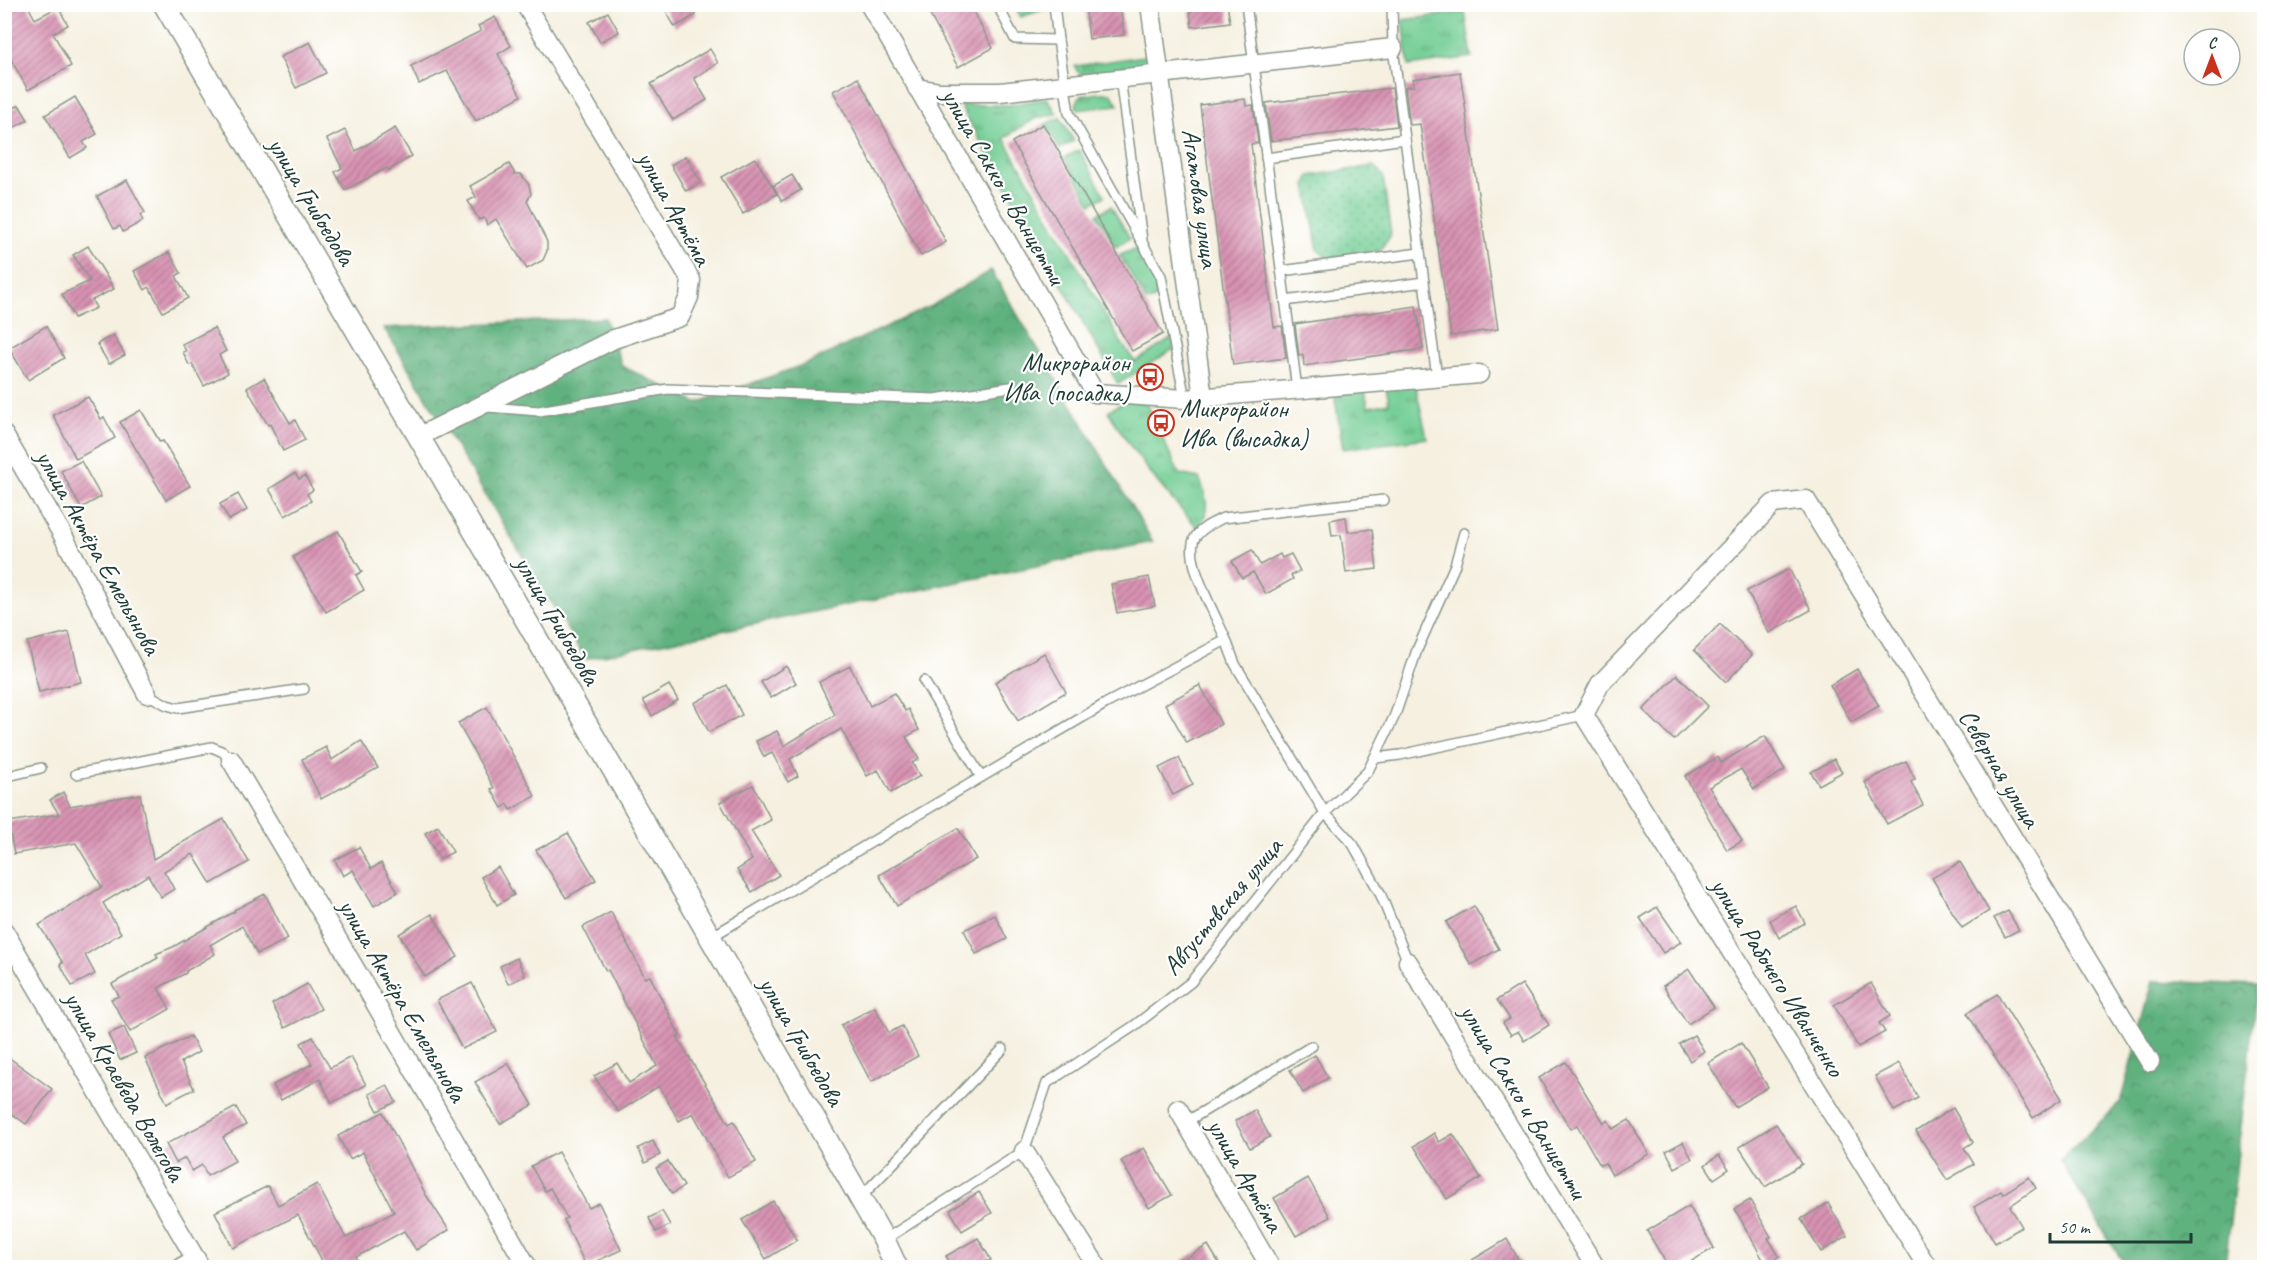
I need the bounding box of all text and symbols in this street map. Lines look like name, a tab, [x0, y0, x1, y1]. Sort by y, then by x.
north arrow	[2182, 27, 2242, 87]
text: С	[2208, 33, 2218, 53]
street label: улица Сакко и Ванцетти	[933, 81, 1074, 293]
street label: Агатовая улица	[1174, 127, 1227, 271]
street label: улица Грибоедова	[259, 129, 364, 273]
street label: улица Артёма	[629, 144, 720, 273]
place label: Микрорайон Ива (посадка)	[1003, 346, 1131, 409]
bus stop icon: Микрорайон Ива (посадка)	[1135, 362, 1165, 392]
place label: Микрорайон Ива (высадка)	[1180, 392, 1309, 455]
bus stop icon: Микрорайон Ива (высадка)	[1146, 408, 1176, 438]
street label: улица Актёра Емельянова	[28, 442, 169, 662]
street label: улица Грибоедова	[506, 548, 609, 692]
street label: Северная улица	[1951, 703, 2049, 835]
street label: Августовская улица	[1155, 829, 1291, 982]
street label: улица Рабочего Иванченко	[1702, 870, 1853, 1084]
street label: улица Актёра Емельянова	[330, 891, 475, 1109]
street label: улица Грибоедова	[750, 969, 853, 1113]
street label: улица Краеведа Волегова	[56, 984, 193, 1189]
street label: улица Сакко и Ванцетти	[1451, 996, 1596, 1207]
street label: улица Артёма	[1199, 1111, 1292, 1239]
scale bar	[2050, 1206, 2191, 1244]
text: 50 m	[2059, 1216, 2092, 1238]

